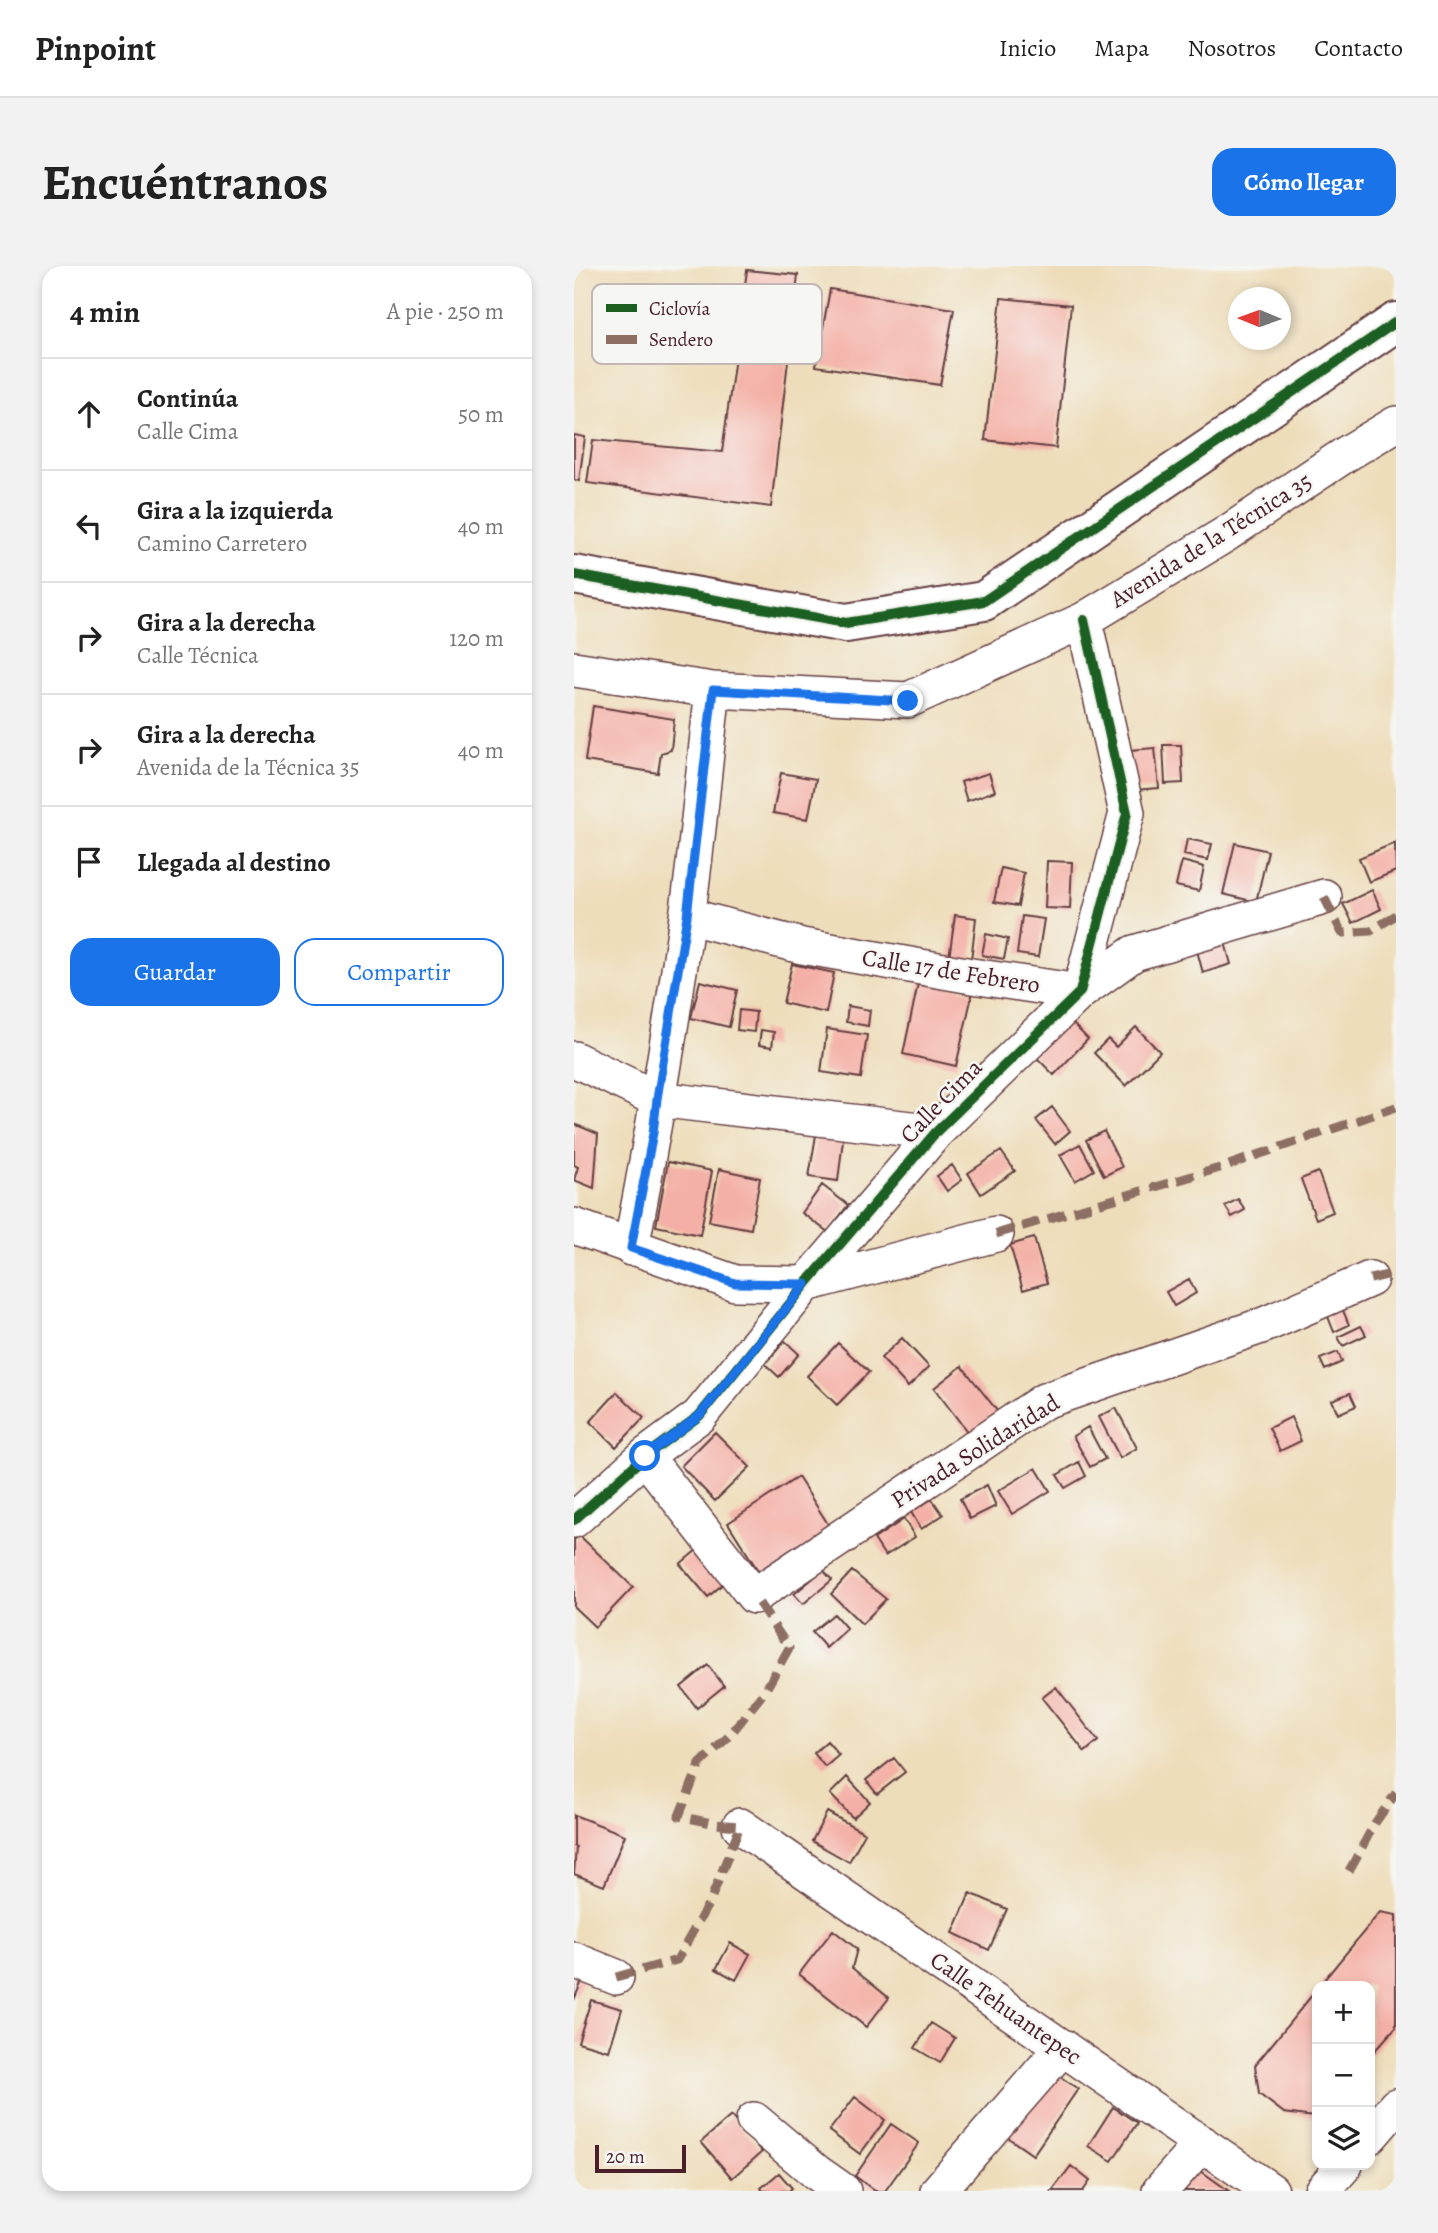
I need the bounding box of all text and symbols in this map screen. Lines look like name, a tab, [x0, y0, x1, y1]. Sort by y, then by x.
text: Pinpoint	[35, 26, 156, 71]
text: Inicio	[999, 32, 1056, 64]
text: Mapa	[1094, 32, 1149, 64]
text: Nosotros	[1187, 32, 1276, 64]
text: Contacto	[1314, 32, 1403, 64]
button: Cómo llegar	[1212, 148, 1396, 216]
text: Encuéntranos	[42, 149, 328, 216]
legend	[592, 284, 822, 364]
north arrow	[1228, 287, 1291, 350]
text: 4 min	[70, 292, 140, 332]
text: A pie · 250 m	[387, 296, 504, 327]
text: Ciclovía	[649, 296, 711, 322]
text: Sendero	[649, 327, 713, 353]
text: Continúa	[137, 381, 238, 416]
icon: ahead	[70, 395, 108, 433]
text: 50 m	[458, 399, 504, 430]
text: Calle Cima	[137, 416, 238, 447]
street label: Avenida de la Técnica 35	[1103, 465, 1318, 616]
text: Gira a la izquierda	[137, 493, 333, 528]
icon: left	[70, 507, 108, 545]
text: 40 m	[458, 511, 504, 542]
text: Camino Carretero	[137, 528, 307, 559]
text: Gira a la derecha	[137, 605, 316, 640]
icon: right	[70, 619, 108, 657]
text: 120 m	[449, 623, 504, 654]
text: Calle Técnica	[137, 640, 259, 671]
route end	[892, 685, 923, 716]
text: Gira a la derecha	[137, 717, 316, 752]
icon: right	[70, 731, 108, 769]
text: 40 m	[458, 735, 504, 766]
text: Avenida de la Técnica 35	[137, 752, 360, 783]
icon: arrive	[70, 843, 108, 881]
text: Llegada al destino	[137, 845, 331, 880]
button: Guardar	[70, 938, 280, 1006]
button: Compartir	[294, 938, 504, 1006]
street label: Calle 17 de Febrero	[860, 941, 1042, 1001]
street label: Calle Cima	[893, 1051, 990, 1150]
street label: Privada Solidaridad	[885, 1386, 1065, 1516]
route start	[629, 1440, 660, 1471]
street label: Calle Tehuantepec	[924, 1944, 1088, 2072]
map controls	[1312, 1981, 1375, 2170]
button: +	[1312, 1981, 1375, 2044]
button: −	[1312, 2044, 1375, 2107]
button: layers	[1312, 2107, 1375, 2170]
scale bar	[595, 2142, 686, 2174]
text: 20 m	[606, 2144, 645, 2170]

